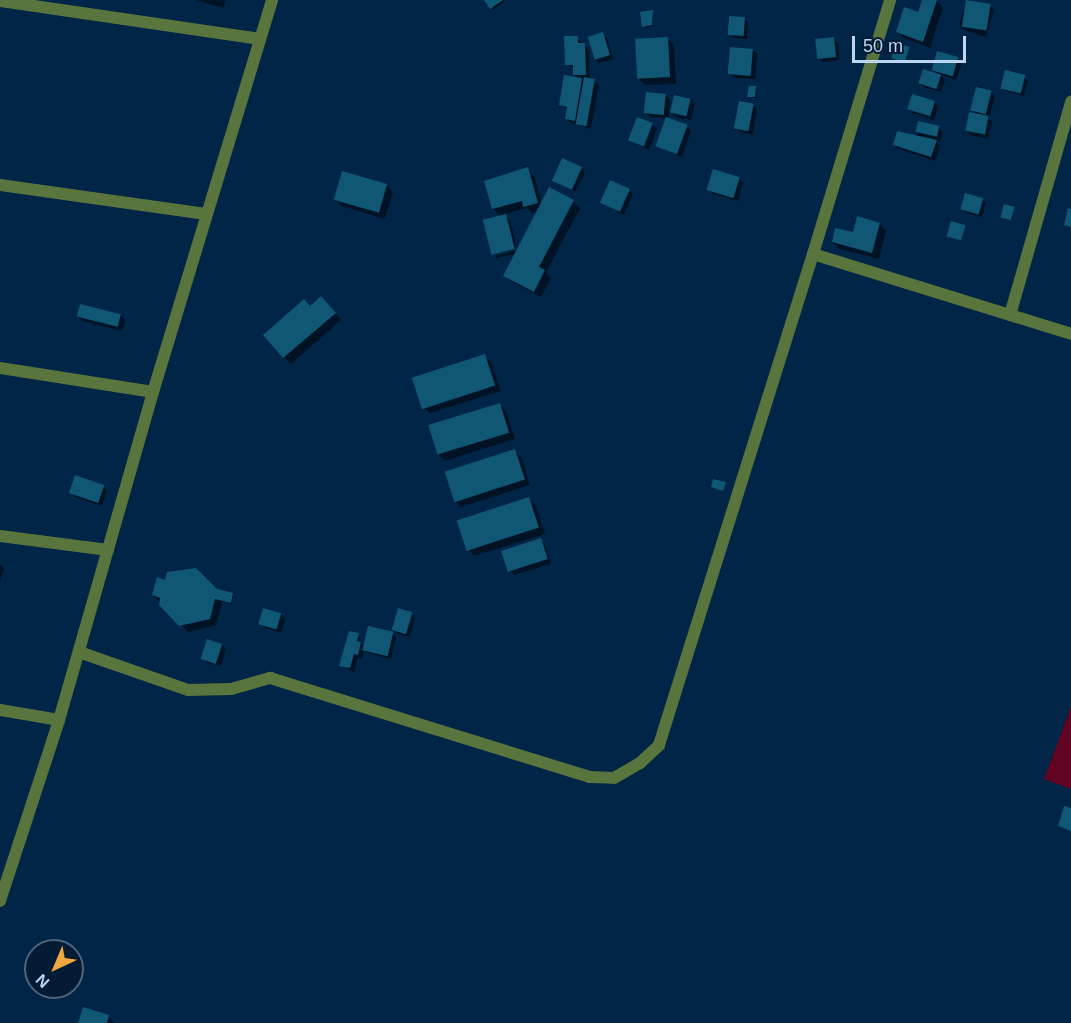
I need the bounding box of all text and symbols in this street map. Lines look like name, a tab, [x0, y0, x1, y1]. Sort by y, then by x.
scale bar	[855, 24, 969, 62]
text: 50 m	[863, 36, 903, 56]
north arrow	[24, 939, 84, 999]
text: N	[32, 971, 53, 991]

